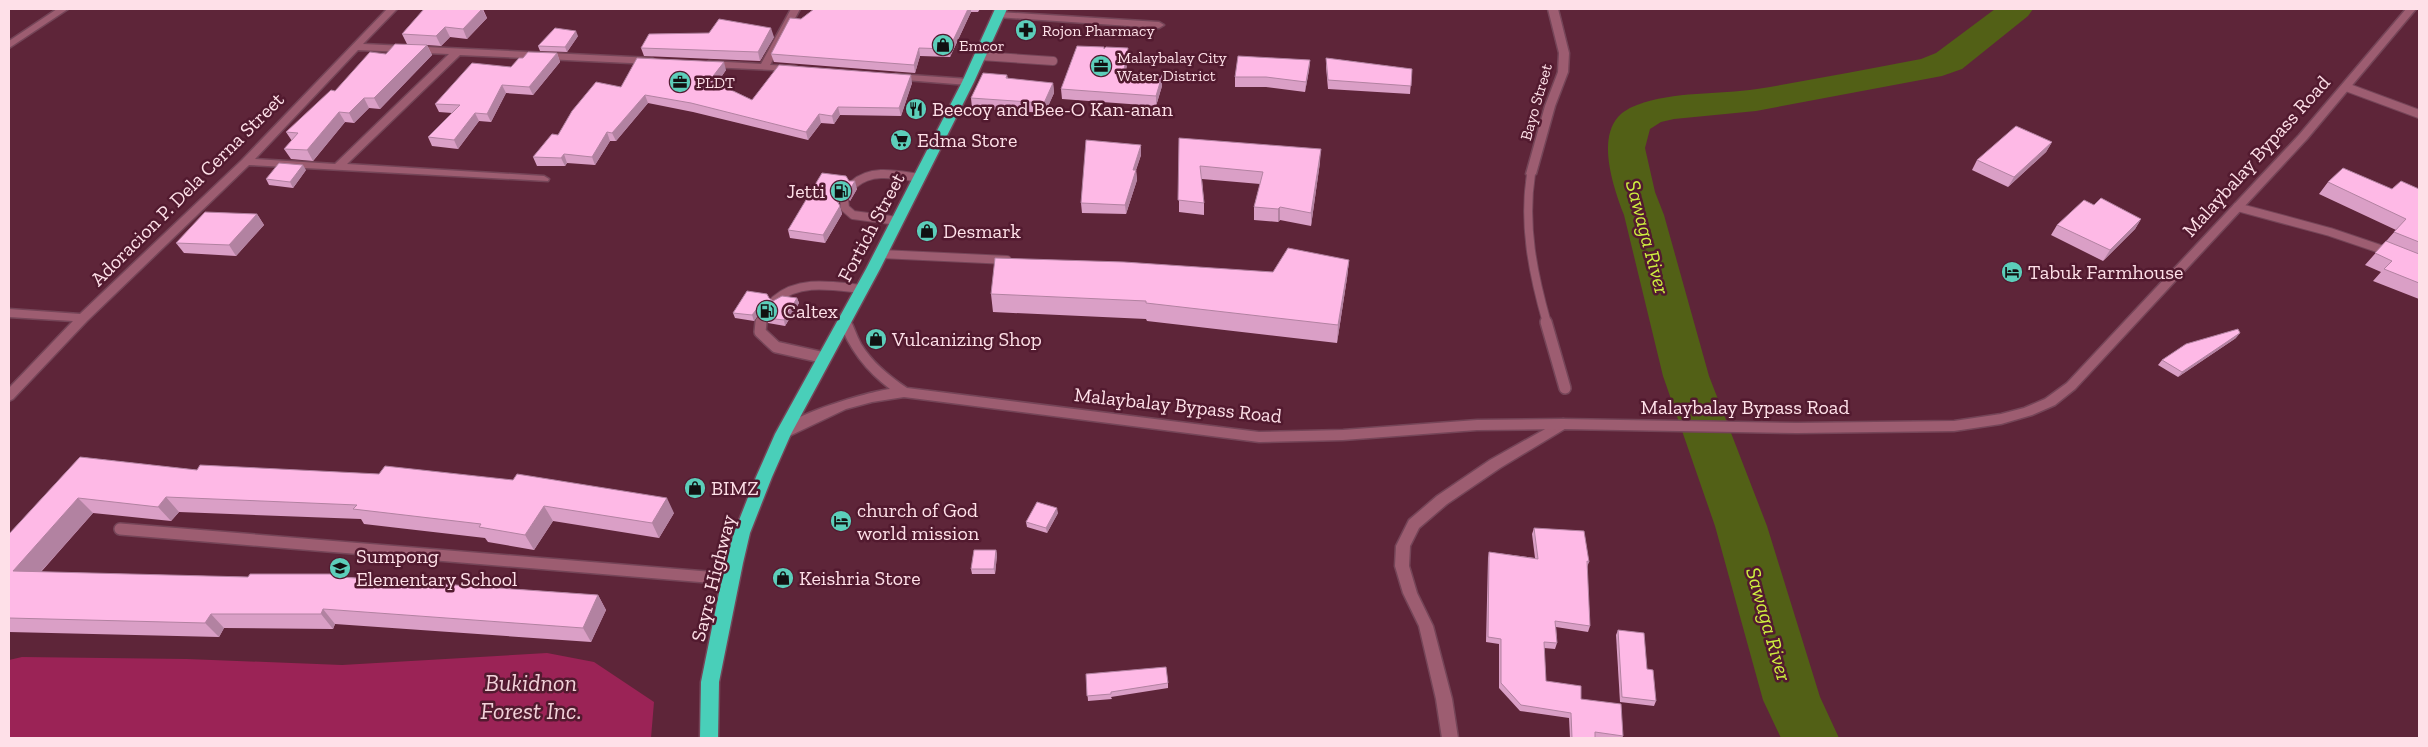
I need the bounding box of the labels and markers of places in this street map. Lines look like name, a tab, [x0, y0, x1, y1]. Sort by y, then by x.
pharmacy icon: Rojon Pharmacy	[1014, 18, 1038, 42]
place label: Rojon Pharmacy	[1042, 21, 1155, 40]
shop icon: Emcor	[931, 33, 955, 57]
place label: Emcor	[959, 36, 1005, 55]
place label: Malaybalay City Water District	[1117, 48, 1228, 85]
office icon: Malaybalay City Water District	[1089, 54, 1113, 78]
office icon: PLDT	[668, 70, 692, 94]
place label: PLDT	[696, 73, 735, 92]
restaurant icon: Beecoy and Bee-O Kan-anan	[904, 97, 928, 121]
place label: Beecoy and Bee-O Kan-anan	[932, 97, 1173, 121]
supermarket icon: Edma Store	[889, 128, 913, 152]
place label: Edma Store	[917, 128, 1017, 152]
place label: Jetti	[787, 179, 825, 203]
fuel station icon: Jetti	[829, 179, 853, 203]
shop icon: Desmark	[915, 219, 939, 243]
place label: Desmark	[943, 219, 1021, 243]
hotel icon: Tabuk Farmhouse	[2000, 260, 2024, 284]
place label: Tabuk Farmhouse	[2028, 260, 2183, 284]
fuel station icon: Caltex	[755, 299, 779, 323]
place label: Caltex	[783, 299, 838, 323]
shop icon: Vulcanizing Shop	[864, 327, 888, 351]
place label: Vulcanizing Shop	[891, 327, 1042, 351]
shop icon: BIMZ	[683, 476, 707, 500]
place label: BIMZ	[711, 476, 759, 500]
place label: church of God world mission	[857, 498, 980, 545]
hotel icon: church of God world mission	[829, 509, 853, 533]
place label: Sumpong Elementary School	[356, 544, 517, 591]
school or university icon: Sumpong Elementary School	[328, 556, 352, 580]
shop icon: Keishria Store	[771, 566, 795, 590]
place label: Keishria Store	[799, 566, 921, 590]

